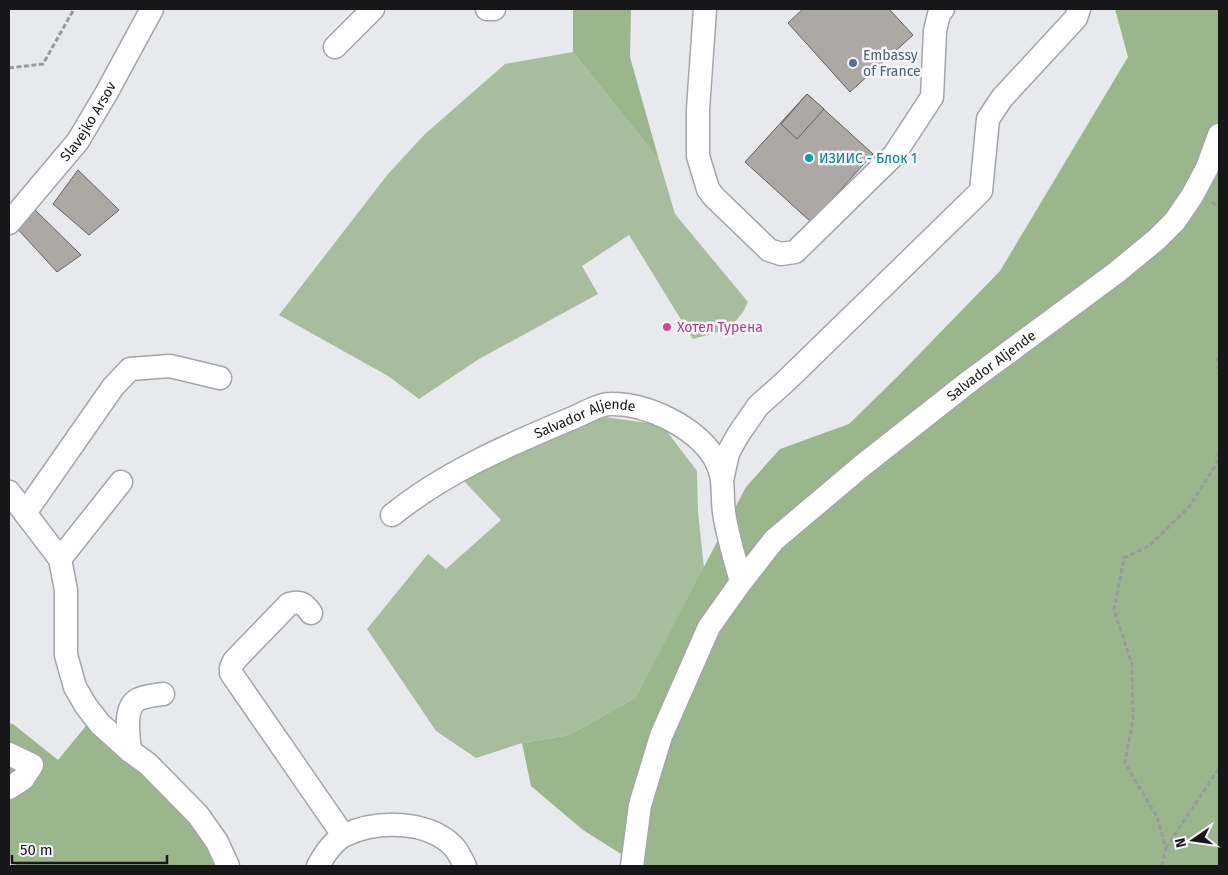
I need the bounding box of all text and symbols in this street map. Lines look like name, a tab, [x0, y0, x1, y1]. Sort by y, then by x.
place label: Embassy of France	[863, 47, 921, 80]
marker: Embassy of France	[847, 57, 859, 69]
street label: Slavejko Arsov	[56, 79, 120, 165]
place label: ИЗИИС - Блок 1	[819, 150, 917, 167]
marker: ИЗИИС - Блок 1	[803, 152, 815, 164]
place label: Хотел Турена	[677, 319, 763, 336]
marker: Хотел Турена	[661, 321, 673, 333]
street label: Salvador Aljende	[943, 327, 1039, 404]
street label: Salvador Aljende	[531, 395, 637, 442]
north arrow	[1168, 815, 1218, 865]
scale bar	[12, 832, 168, 864]
text: N	[1171, 836, 1190, 849]
text: 50 m	[20, 841, 53, 859]

